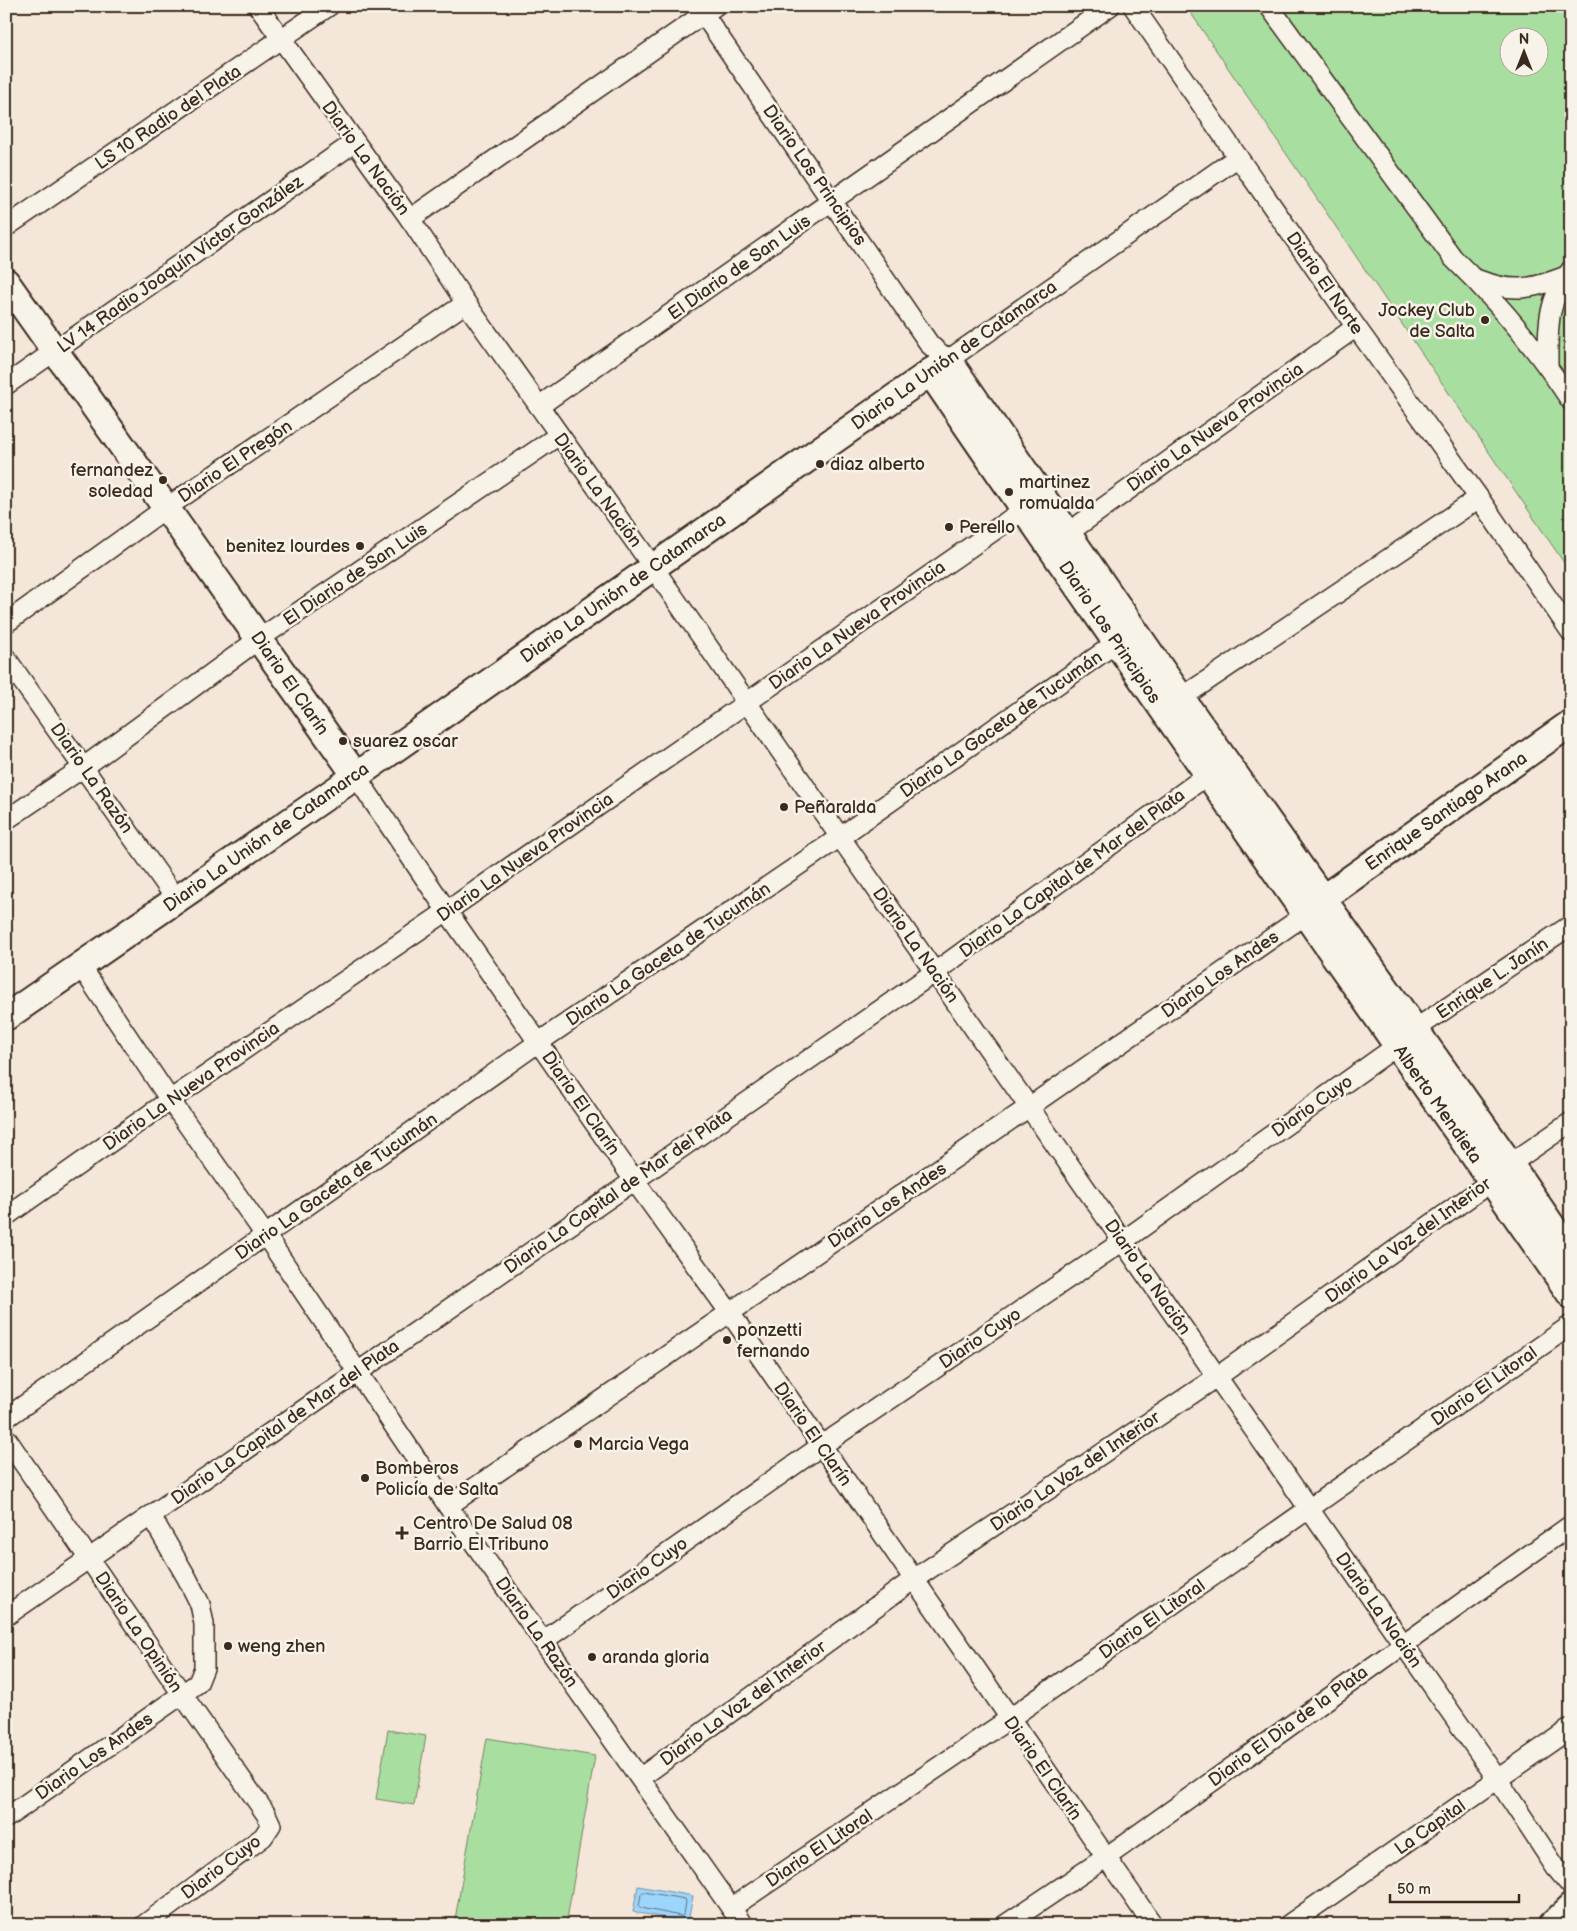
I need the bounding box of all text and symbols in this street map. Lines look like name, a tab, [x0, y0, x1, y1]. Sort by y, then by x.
north arrow	[1500, 28, 1550, 78]
text: N	[1519, 31, 1529, 48]
street label: LS 10 Radio del Plata	[91, 61, 245, 174]
street label: Diario La Nación	[317, 97, 414, 220]
street label: Diario Los Principios	[758, 101, 871, 250]
street label: LV 14 Radio Joaquín Víctor González	[53, 171, 308, 358]
street label: El Diario de San Luis	[664, 210, 815, 325]
street label: Diario El Norte	[1282, 228, 1368, 339]
street label: Diario La Unión de Catamarca	[848, 276, 1061, 435]
place label: Jockey Club de Salta	[1378, 300, 1475, 342]
marker: Jockey Club de Salta	[1479, 314, 1491, 326]
street label: Diario La Nueva Provincia	[1123, 358, 1307, 496]
street label: Diario El Pregón	[174, 416, 296, 507]
street label: Diario La Nación	[549, 429, 646, 552]
place label: diaz alberto	[830, 454, 925, 475]
marker: diaz alberto	[814, 458, 826, 470]
place label: fernandez soledad	[71, 460, 153, 502]
place label: martinez romualda	[1019, 472, 1095, 514]
marker: fernandez soledad	[157, 474, 169, 486]
marker: martinez romualda	[1003, 486, 1015, 498]
street label: Diario La Unión de Catamarca	[517, 509, 730, 668]
place label: Perello	[959, 517, 1015, 538]
street label: El Diario de San Luis	[279, 518, 431, 630]
marker: Perello	[943, 521, 955, 533]
place label: benitez lourdes	[226, 536, 350, 557]
marker: benitez lourdes	[354, 540, 366, 552]
street label: Diario La Nueva Provincia	[765, 556, 949, 694]
street label: Diario Los Principios	[1054, 557, 1165, 707]
street label: Diario El Clarín	[246, 627, 333, 739]
street label: Diario La Gaceta de Tucumán	[896, 646, 1106, 802]
street label: Diario La Razón	[46, 719, 137, 838]
place label: suarez oscar	[353, 731, 458, 752]
marker: suarez oscar	[337, 735, 349, 747]
street label: Enrique Santiago Arana	[1361, 748, 1531, 875]
street label: Diario La Unión de Catamarca	[160, 758, 373, 917]
street label: Diario La Capital de Mar del Plata	[956, 785, 1189, 962]
street label: Diario La Nueva Provincia	[433, 788, 617, 926]
place label: Peñaralda	[794, 797, 876, 818]
marker: Peñaralda	[778, 801, 790, 813]
street label: Diario La Gaceta de Tucumán	[562, 878, 774, 1031]
street label: Diario La Nación	[868, 884, 963, 1007]
street label: Diario Los Andes	[1158, 926, 1283, 1023]
street label: Enrique L. Janín	[1432, 933, 1552, 1024]
street label: Diario La Nueva Provincia	[99, 1017, 283, 1155]
street label: Alberto Mendieta	[1389, 1041, 1486, 1167]
street label: Diario El Clarín	[537, 1047, 624, 1159]
street label: Diario Cuyo	[1268, 1071, 1357, 1142]
street label: Diario La Capital de Mar del Plata	[500, 1104, 736, 1278]
street label: Diario La Gaceta de Tucumán	[231, 1108, 441, 1264]
street label: Diario Los Andes	[824, 1158, 950, 1253]
street label: Diario La Voz del Interior	[1321, 1173, 1496, 1308]
street label: Diario La Nación	[1100, 1216, 1195, 1339]
street label: Diario Cuyo	[935, 1303, 1025, 1373]
place label: ponzetti fernando	[737, 1320, 810, 1362]
marker: ponzetti fernando	[721, 1334, 733, 1346]
street label: Diario La Capital de Mar del Plata	[167, 1335, 403, 1509]
street label: Diario El Litoral	[1427, 1342, 1541, 1431]
street label: Diario El Clarín	[769, 1378, 856, 1490]
street label: Diario La Voz del Interior	[987, 1407, 1164, 1536]
place label: Marcia Vega	[588, 1434, 689, 1455]
marker: Marcia Vega	[572, 1438, 584, 1450]
place label: Bomberos Policía de Salta	[375, 1458, 499, 1500]
marker: Bomberos Policía de Salta	[359, 1472, 371, 1484]
place label: Centro De Salud 08 Barrio El Tribuno	[413, 1513, 573, 1555]
marker: Centro De Salud 08 Barrio El Tribuno	[395, 1526, 409, 1540]
street label: Diario Cuyo	[603, 1533, 692, 1604]
street label: Diario La Nación	[1331, 1549, 1426, 1672]
street label: Diario La Opinión	[90, 1568, 187, 1697]
street label: Diario La Razón	[491, 1573, 582, 1692]
street label: Diario El Litoral	[1095, 1575, 1209, 1664]
place label: weng zhen	[238, 1636, 325, 1657]
street label: Diario La Voz del Interior	[656, 1636, 831, 1771]
marker: weng zhen	[222, 1640, 234, 1652]
place label: aranda gloria	[602, 1647, 709, 1668]
marker: aranda gloria	[586, 1651, 598, 1663]
street label: Diario El Dia de la Plata	[1205, 1662, 1372, 1791]
street label: Diario Los Andes	[32, 1708, 157, 1805]
street label: Diario El Clarín	[999, 1712, 1086, 1824]
street label: La Capital	[1391, 1795, 1470, 1859]
street label: Diario El Litoral	[762, 1805, 877, 1892]
street label: Diario Cuyo	[177, 1831, 265, 1904]
scale bar	[1390, 1871, 1518, 1903]
text: 50 m	[1397, 1880, 1431, 1899]

